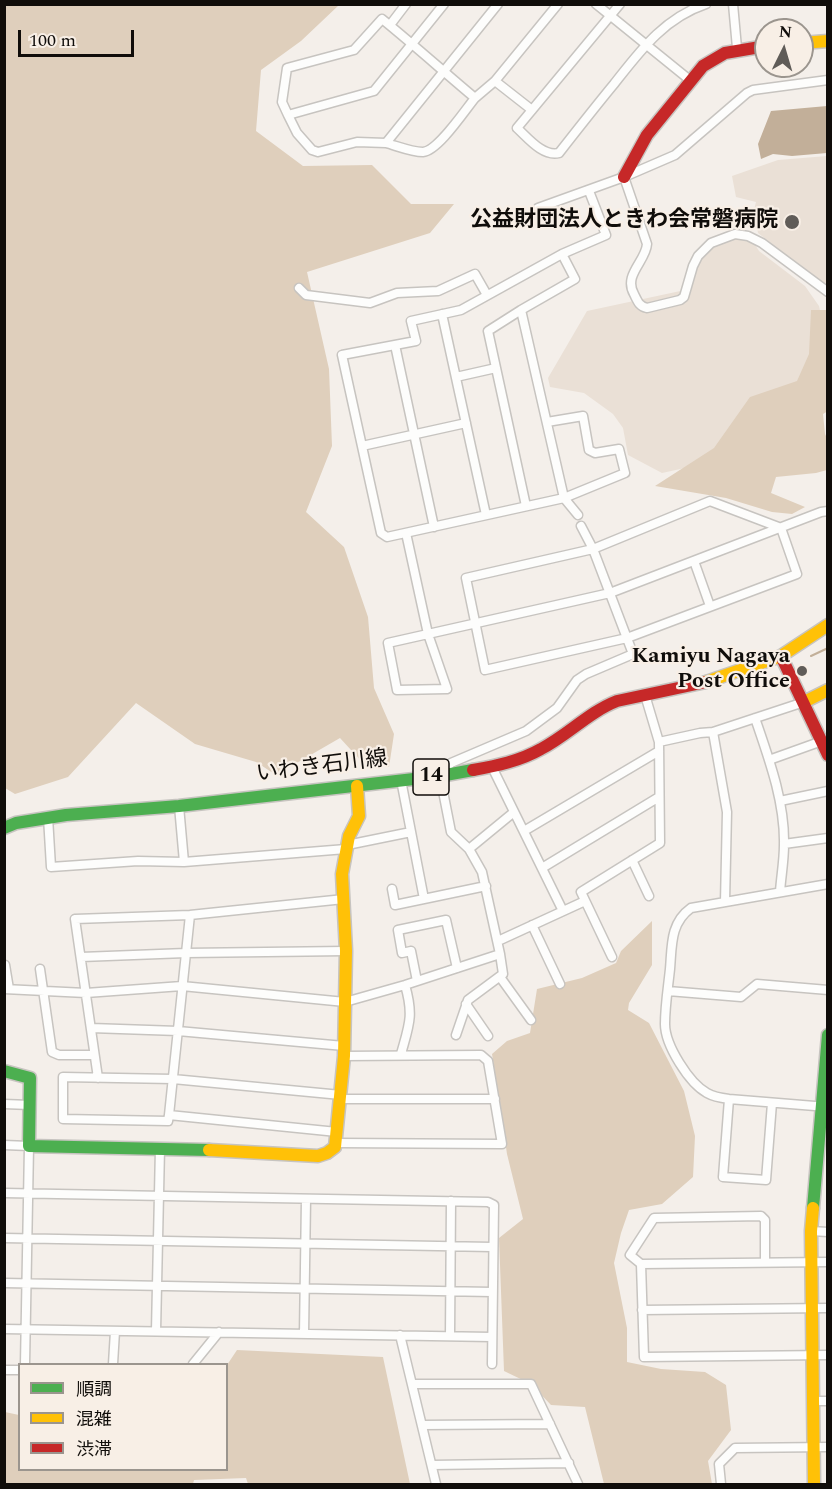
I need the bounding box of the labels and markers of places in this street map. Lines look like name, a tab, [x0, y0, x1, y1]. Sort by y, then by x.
place label: 公益財団法人ときわ会常磐病院	[470, 209, 778, 235]
marker: 公益財団法人ときわ会常磐病院	[783, 213, 801, 231]
place label: Kamiyu Nagaya Post Office	[632, 645, 790, 696]
marker: Kamiyu Nagaya Post Office	[795, 664, 809, 678]

